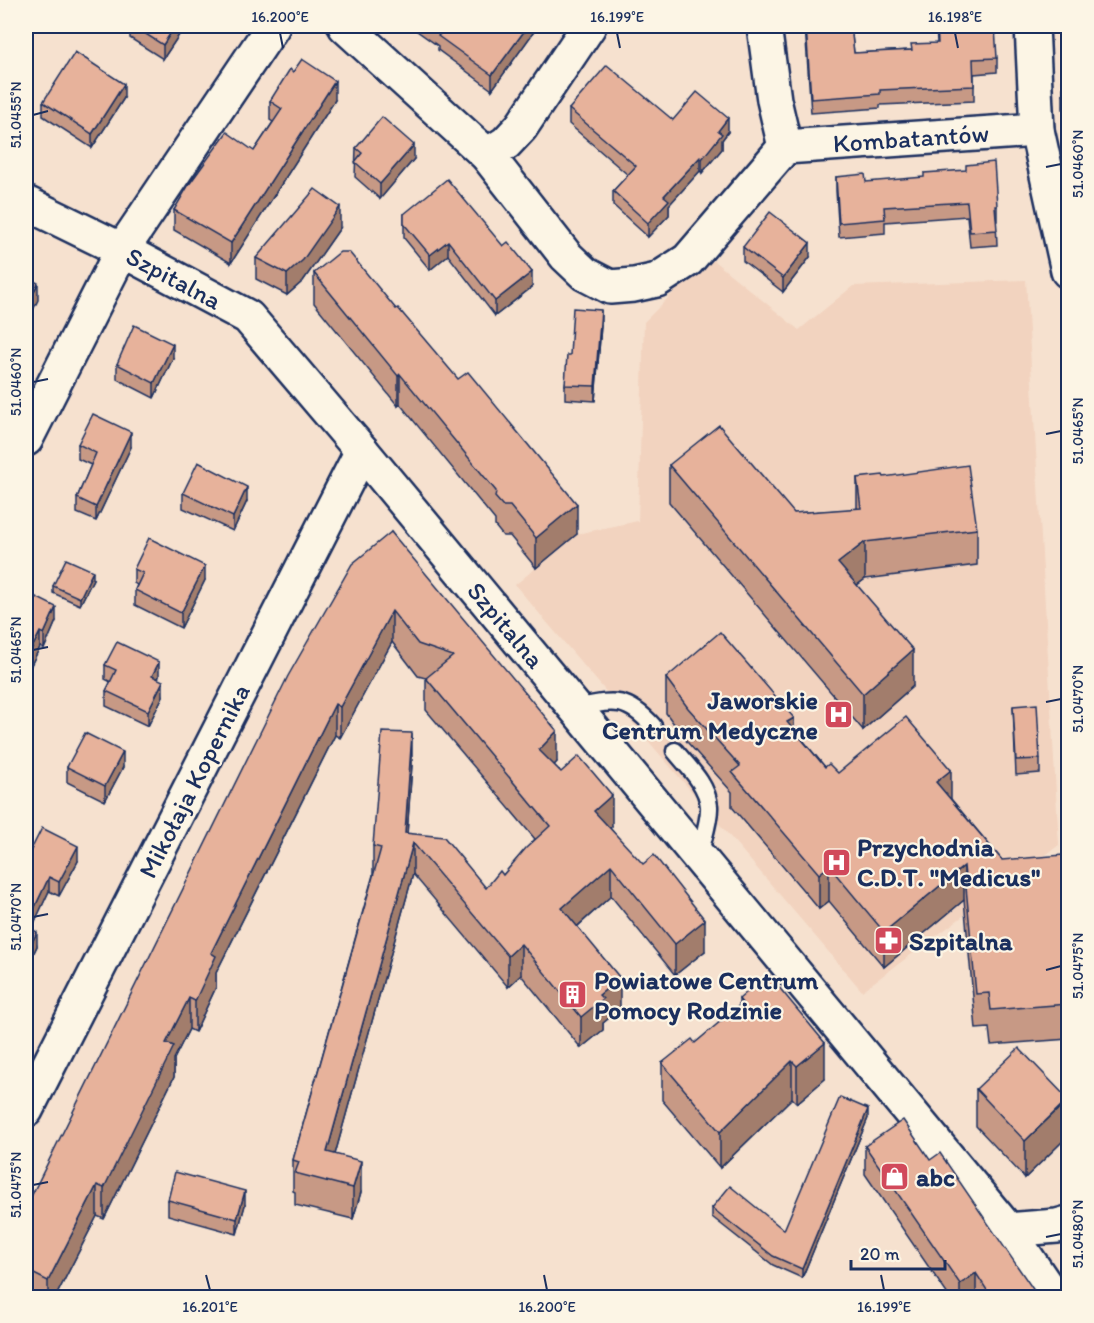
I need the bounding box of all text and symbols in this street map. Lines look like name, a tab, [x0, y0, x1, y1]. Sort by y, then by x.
text: 16.200°E	[251, 8, 309, 26]
text: 16.199°E	[590, 8, 644, 26]
text: 16.198°E	[928, 8, 982, 26]
text: 51.0455°N	[7, 81, 25, 149]
street label: Kombatantów	[832, 117, 990, 159]
text: 51.0460°N	[1069, 130, 1087, 198]
street label: Szpitalna	[121, 240, 228, 317]
text: 51.0460°N	[7, 348, 25, 416]
text: 51.0465°N	[1069, 397, 1087, 465]
street label: Szpitalna	[460, 575, 552, 675]
text: 51.0465°N	[7, 616, 25, 684]
text: 51.0470°N	[1069, 665, 1087, 733]
street label: Mikołaja Kopernika	[131, 678, 257, 883]
place label: Jaworskie Centrum Medyczne	[602, 684, 818, 746]
hospital icon: Jaworskie Centrum Medyczne	[823, 699, 855, 731]
place label: Przychodnia C.D.T. "Medicus"	[857, 831, 1041, 893]
hospital icon: Przychodnia C.D.T. "Medicus"	[820, 846, 852, 878]
text: 51.0470°N	[7, 883, 25, 951]
pharmacy icon: Szpitalna	[872, 925, 904, 957]
place label: Szpitalna	[909, 925, 1013, 957]
text: 51.0475°N	[1069, 933, 1087, 999]
place label: Powiatowe Centrum Pomocy Rodzinie	[594, 964, 819, 1026]
building icon: Powiatowe Centrum Pomocy Rodzinie	[557, 979, 589, 1011]
text: 51.0475°N	[7, 1152, 25, 1218]
shop icon: abc	[879, 1161, 911, 1193]
place label: abc	[916, 1161, 955, 1193]
text: 51.0480°N	[1069, 1200, 1087, 1268]
scale bar	[851, 1233, 946, 1271]
text: 20 m	[860, 1243, 900, 1265]
text: 16.201°E	[182, 1298, 238, 1316]
text: 16.200°E	[518, 1298, 576, 1316]
text: 16.199°E	[857, 1298, 911, 1316]

